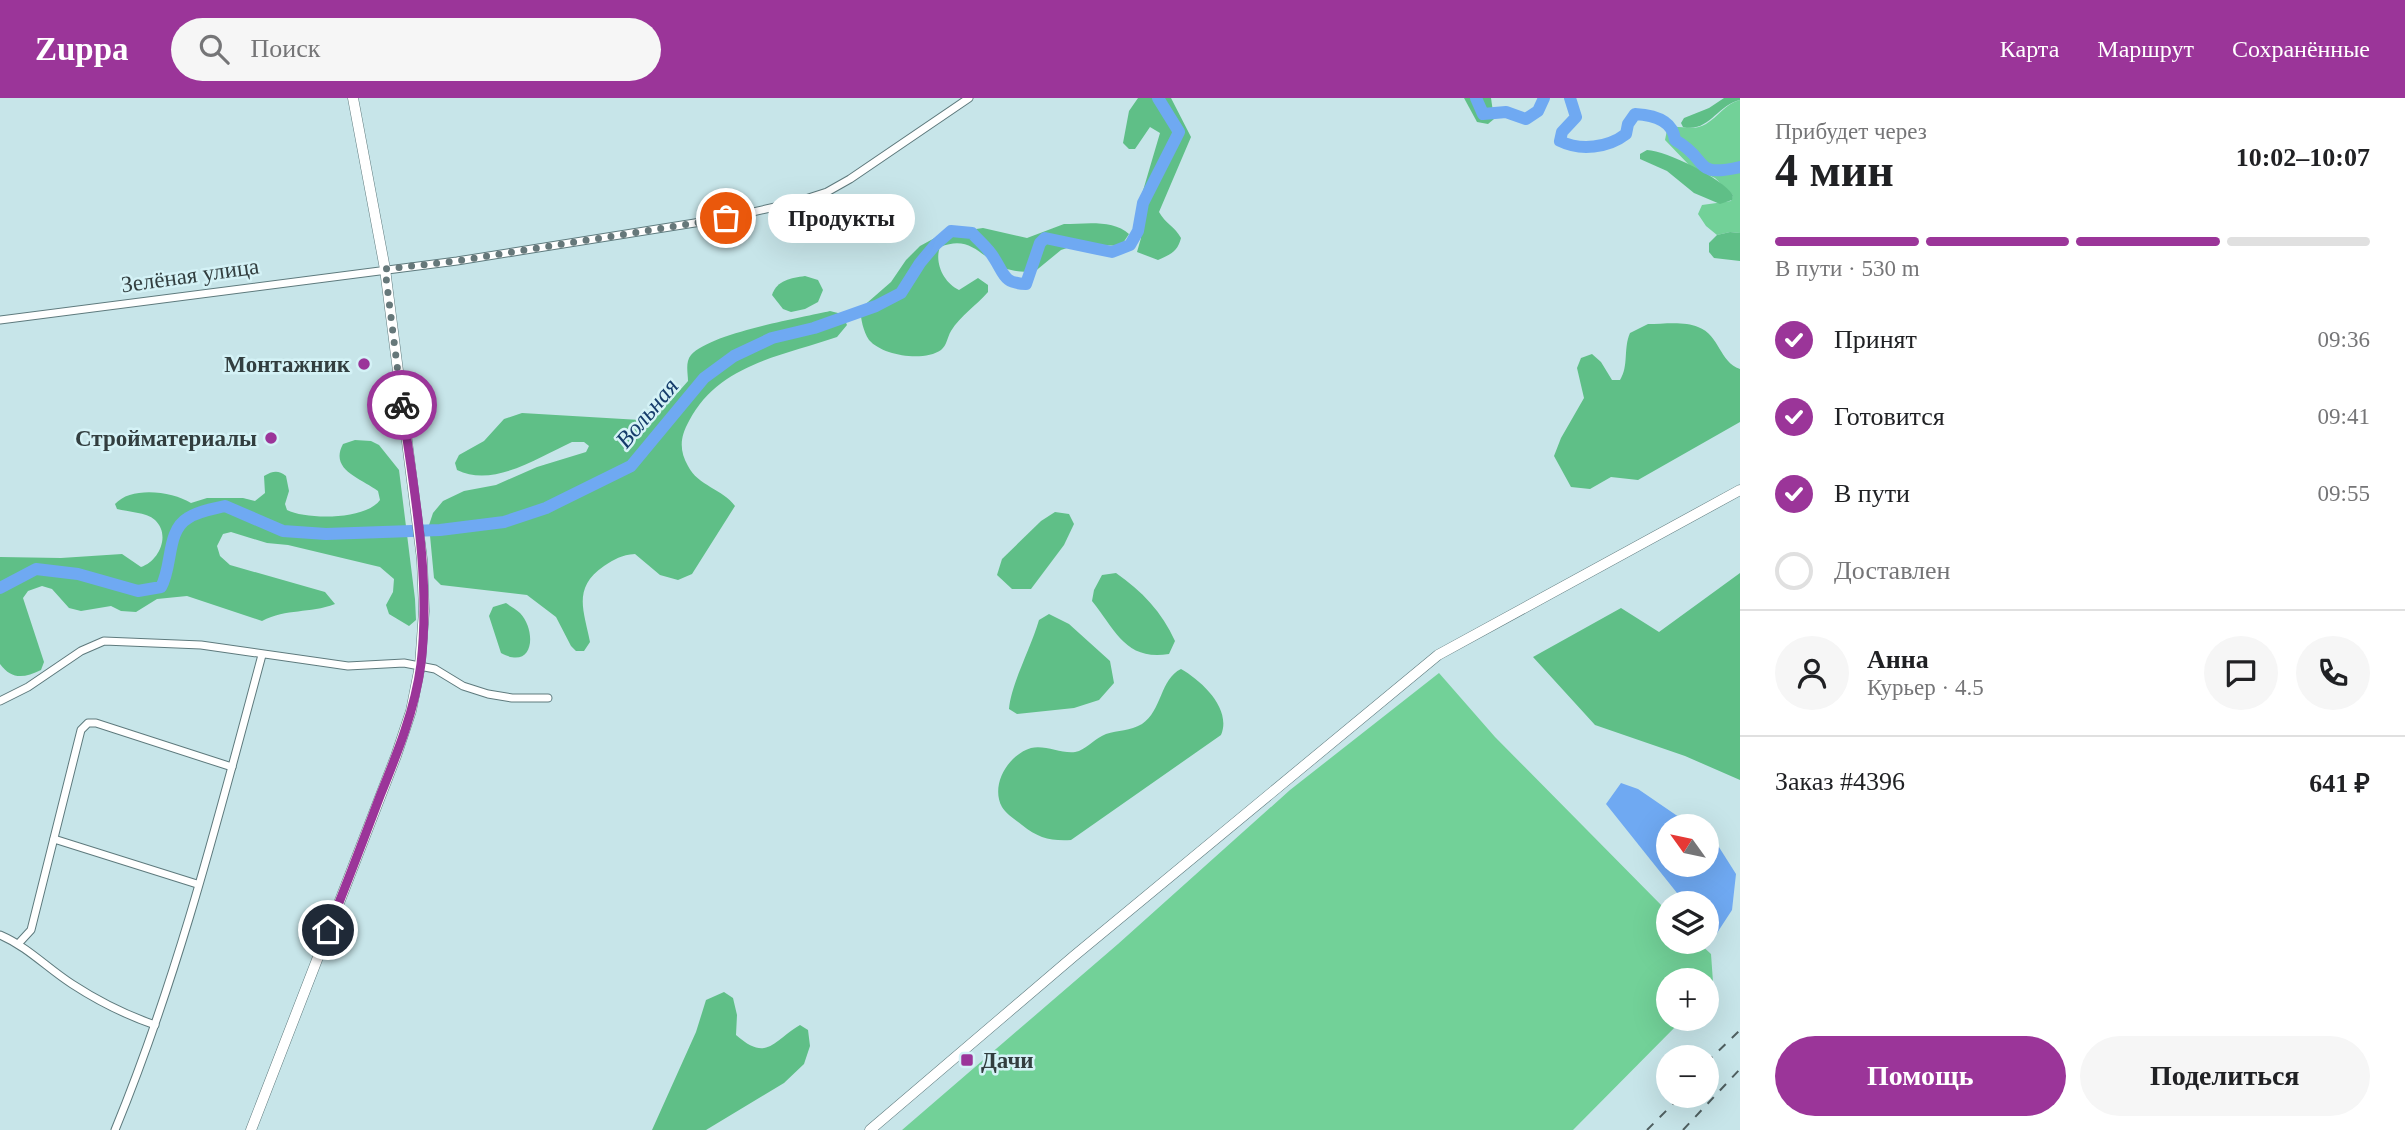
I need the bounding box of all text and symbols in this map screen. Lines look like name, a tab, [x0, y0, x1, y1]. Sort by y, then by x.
search box	[171, 18, 661, 81]
icon: search	[195, 30, 233, 68]
text: Zuppa	[35, 31, 129, 67]
text: Поиск	[251, 34, 320, 63]
text: Карта	[2000, 36, 2059, 62]
text: Маршрут	[2097, 36, 2194, 62]
text: Сохранённые	[2232, 36, 2370, 62]
text: Прибудет через	[1775, 119, 1927, 144]
text: 10:02–10:07	[2236, 143, 2370, 172]
text: 4 мин	[1775, 145, 1894, 196]
pin	[696, 188, 756, 248]
callout: Продукты	[768, 194, 915, 242]
icon: bag	[707, 199, 745, 237]
text: Продукты	[788, 206, 895, 231]
street label: Зелёная улица	[119, 253, 261, 298]
text: В пути · 530 m	[1775, 256, 1920, 281]
icon: check	[1775, 321, 1813, 359]
text: Принят	[1834, 325, 1917, 354]
text: 09:36	[2318, 327, 2370, 352]
place label: Монтажник	[224, 352, 351, 377]
marker: Монтажник	[356, 356, 372, 372]
courier	[367, 370, 437, 440]
water label: Вольная	[611, 373, 683, 453]
icon: bike	[383, 386, 421, 424]
icon: check	[1775, 398, 1813, 436]
text: Готовится	[1834, 402, 1945, 431]
text: 09:41	[2318, 404, 2370, 429]
place label: Стройматериалы	[75, 426, 257, 451]
marker: Стройматериалы	[263, 430, 279, 446]
icon: check	[1775, 475, 1813, 513]
text: В пути	[1834, 479, 1910, 508]
text: 09:55	[2318, 481, 2370, 506]
text: Доставлен	[1834, 556, 1951, 585]
button: person	[1775, 636, 1849, 710]
button: chat	[2204, 636, 2278, 710]
button: phone	[2296, 636, 2370, 710]
text: Анна	[1867, 645, 1929, 674]
text: Курьер · 4.5	[1867, 675, 1984, 700]
text: Заказ #4396	[1775, 767, 1905, 796]
text: 641 ₽	[2309, 769, 2370, 798]
north arrow	[1656, 814, 1718, 877]
map controls	[1656, 814, 1719, 1108]
button: layers	[1656, 891, 1719, 954]
pin	[298, 900, 358, 960]
icon: home	[309, 911, 347, 949]
button: +	[1656, 968, 1719, 1031]
button: Помощь	[1775, 1036, 2066, 1116]
button: Поделиться	[2080, 1036, 2370, 1116]
button: −	[1656, 1045, 1719, 1108]
place label: Дачи	[981, 1048, 1034, 1073]
marker: Дачи	[959, 1052, 975, 1068]

